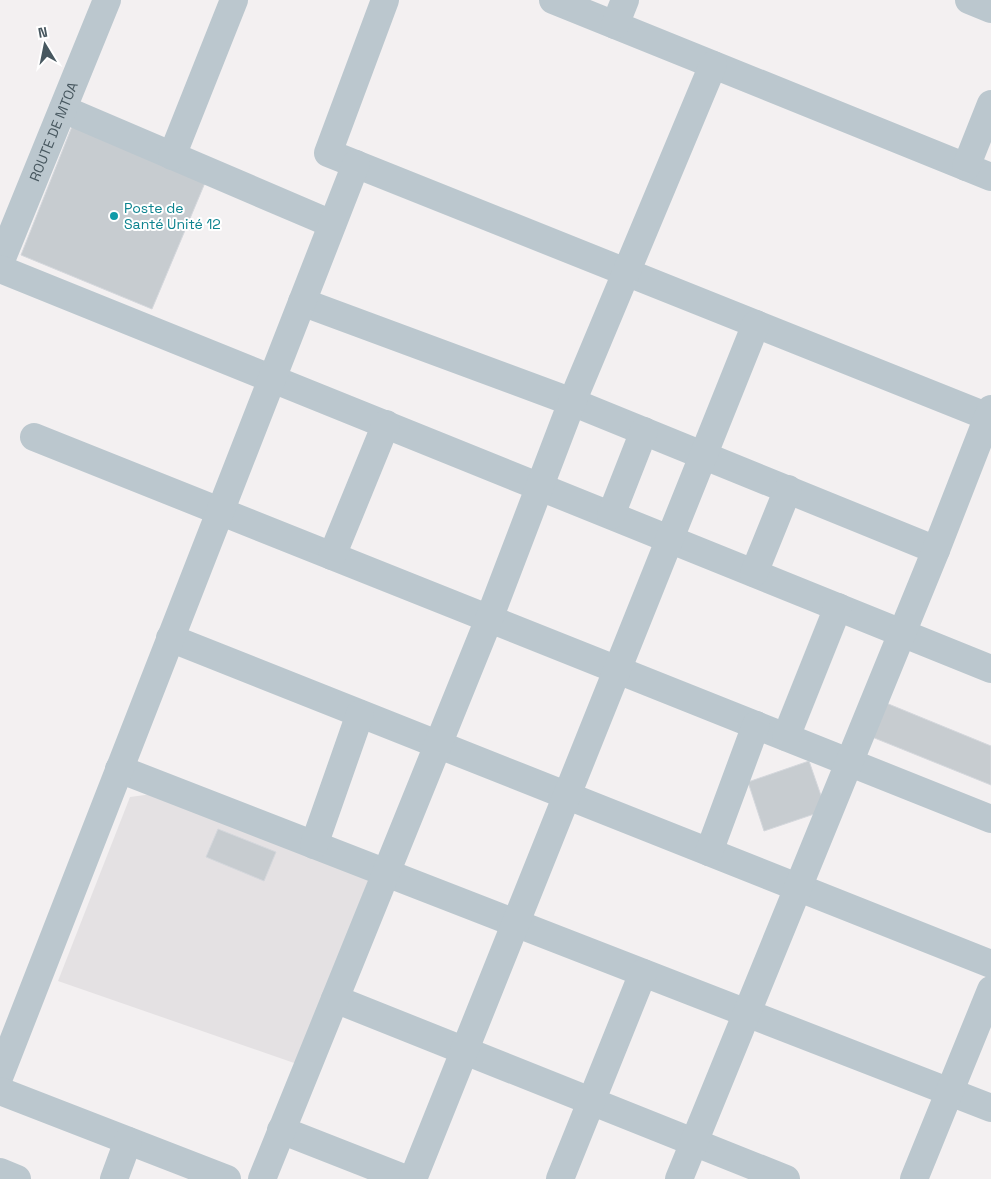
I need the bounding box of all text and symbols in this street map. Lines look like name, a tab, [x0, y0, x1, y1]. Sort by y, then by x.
north arrow	[20, 20, 70, 70]
text: N	[37, 23, 49, 42]
street label: ROUTE DE MTOA	[25, 79, 82, 184]
place label: Poste de Santé Unité 12	[124, 199, 221, 233]
marker: Poste de Santé Unité 12	[108, 210, 120, 222]

